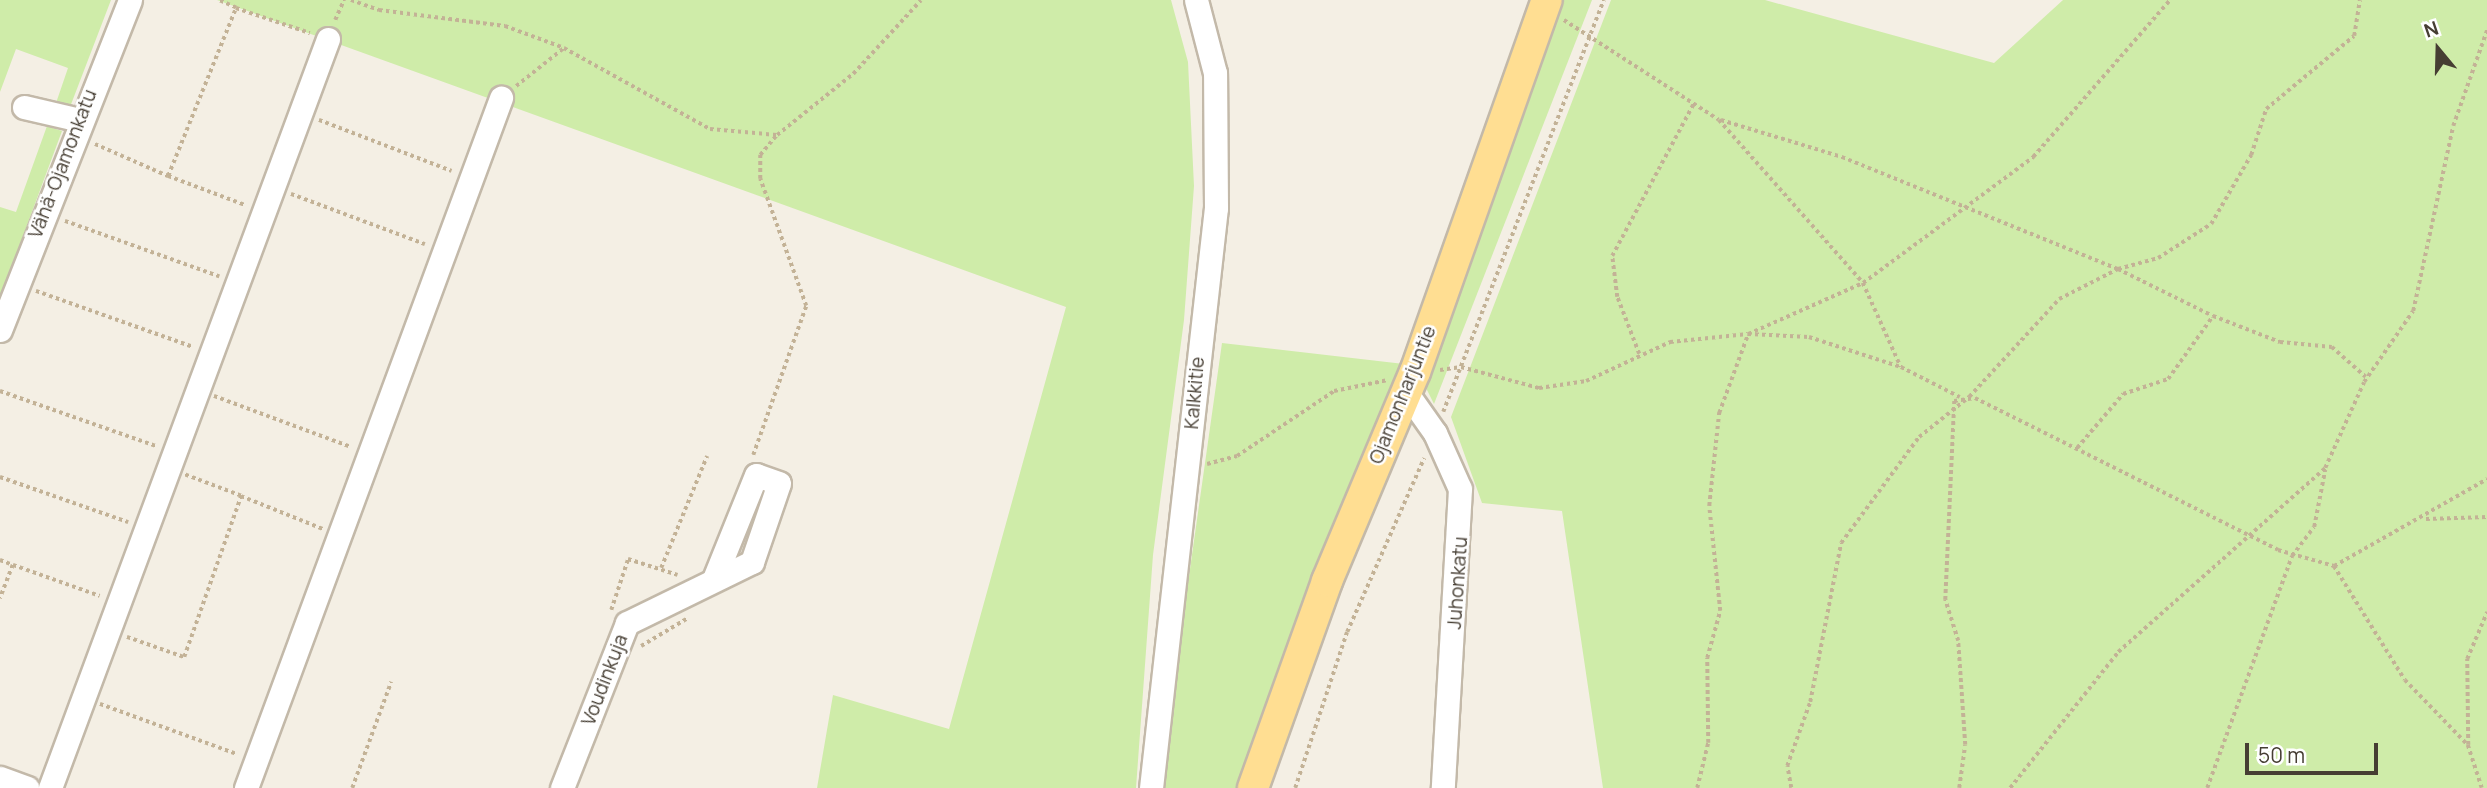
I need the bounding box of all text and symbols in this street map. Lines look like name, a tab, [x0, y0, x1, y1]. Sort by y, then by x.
north arrow	[2403, 14, 2473, 84]
text: N	[2420, 15, 2442, 44]
street label: Vähä-Ojamonkatu	[24, 86, 102, 242]
street label: Ojamonharjuntie	[1365, 323, 1441, 467]
street label: Kalkkitie	[1180, 356, 1210, 430]
street label: Juhonkatu	[1443, 536, 1473, 630]
street label: Voudinkuja	[577, 631, 633, 729]
scale bar	[2249, 728, 2382, 772]
text: 50 m	[2258, 741, 2305, 769]

